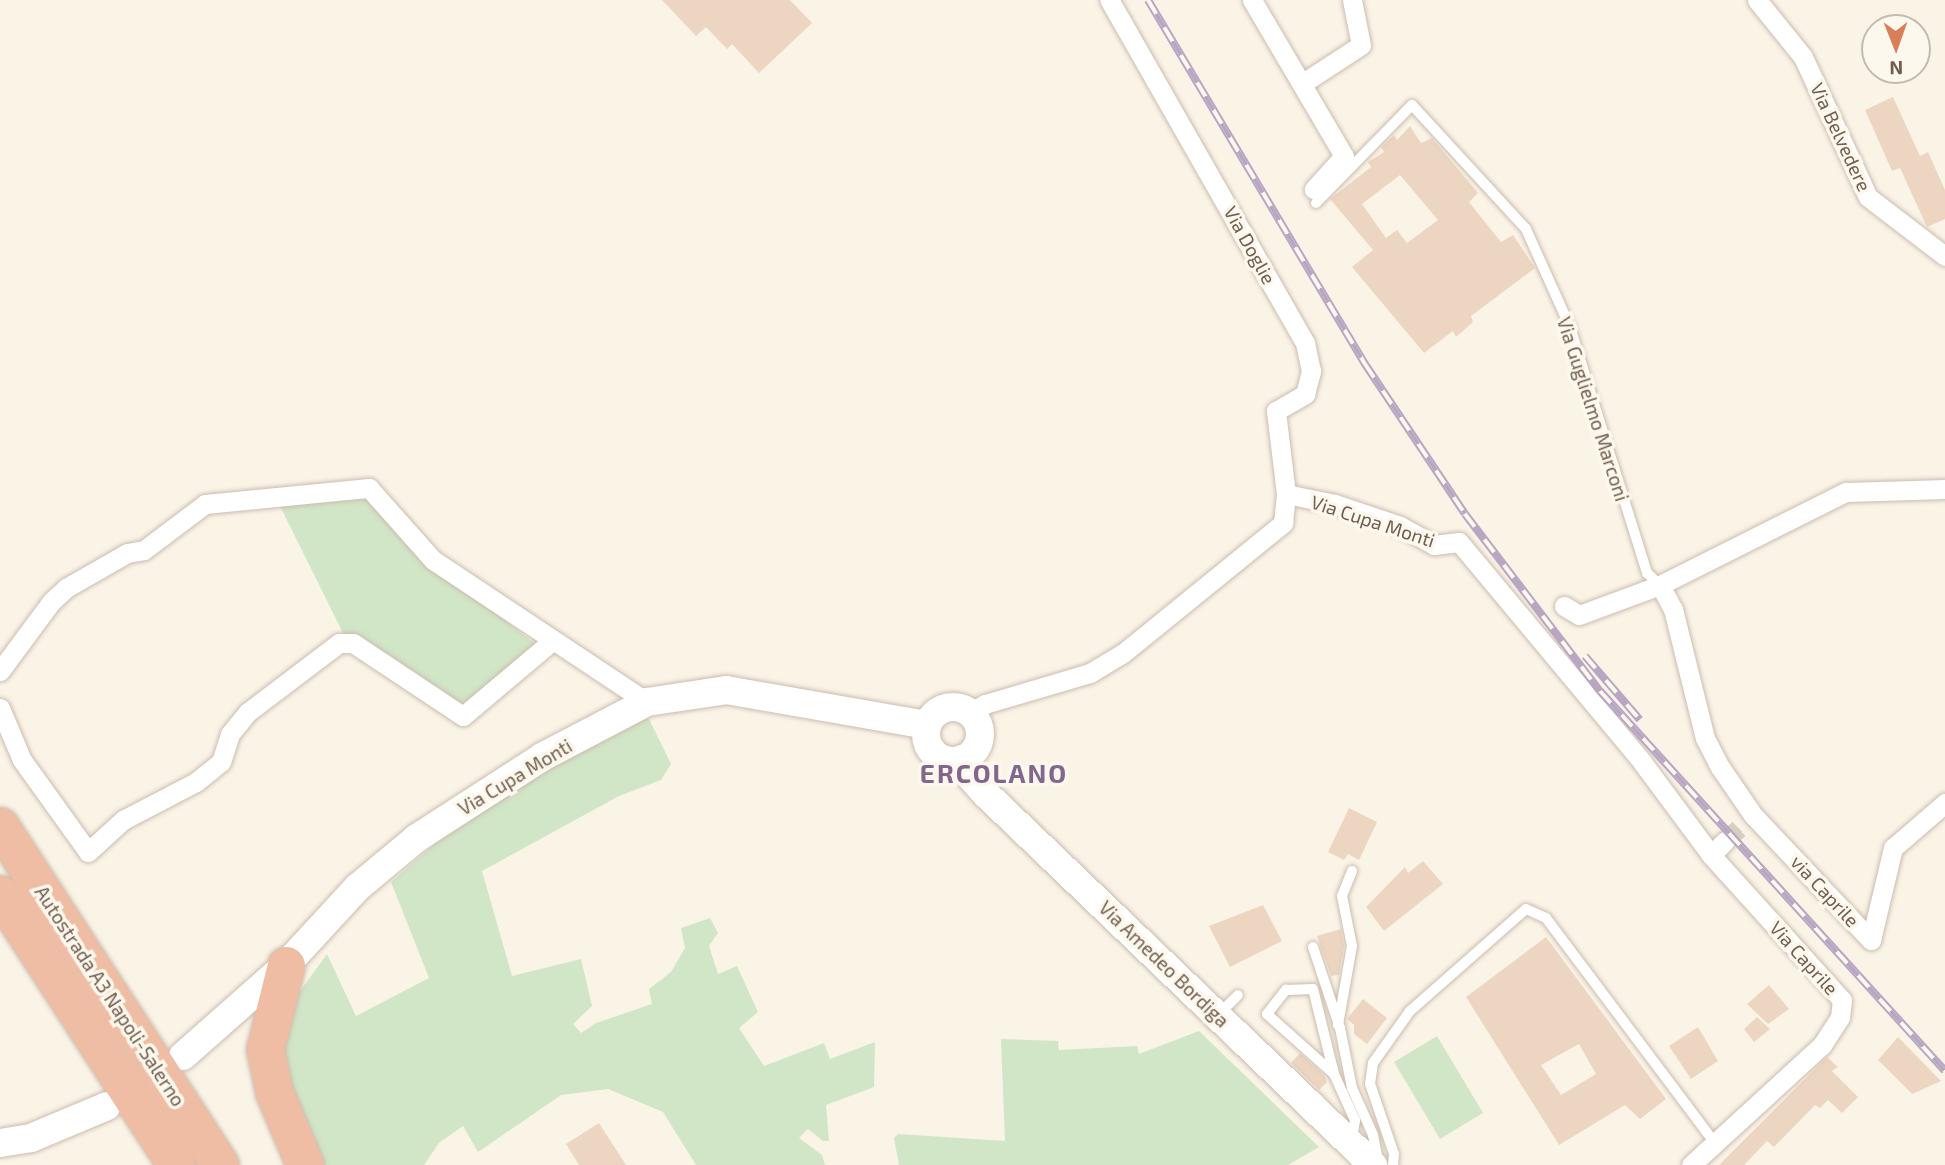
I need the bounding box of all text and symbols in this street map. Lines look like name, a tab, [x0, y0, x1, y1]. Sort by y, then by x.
north arrow	[1861, 14, 1931, 84]
text: N	[1889, 57, 1903, 80]
street label: Via Belvedere	[1806, 79, 1876, 195]
street label: Via Doglie	[1219, 202, 1281, 288]
street label: Via Guglielmo Marconi	[1552, 314, 1634, 504]
street label: Via Cupa Monti	[1308, 490, 1438, 552]
street label: Via Cupa Monti	[454, 734, 576, 820]
district label: ERCOLANO	[921, 757, 1067, 789]
street label: via Caprile	[1786, 850, 1864, 932]
street label: Autostrada A3 Napoli-Salerno	[30, 881, 190, 1111]
street label: Via Amedeo Bordiga	[1094, 896, 1234, 1032]
street label: Via Caprile	[1765, 916, 1843, 1000]

